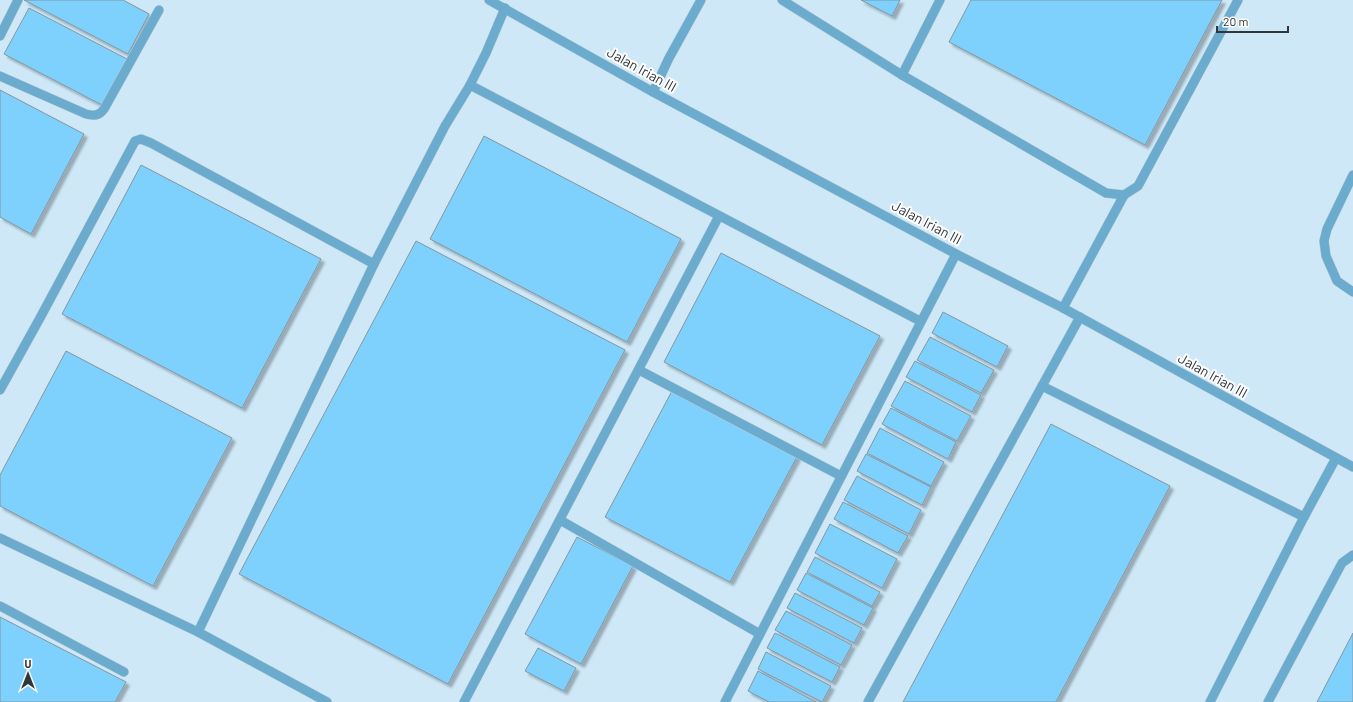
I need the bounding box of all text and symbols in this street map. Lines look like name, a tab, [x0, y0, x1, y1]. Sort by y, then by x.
scale bar	[1217, 8, 1288, 34]
text: 20 m	[1223, 14, 1249, 28]
street label: Jalan Irian III	[604, 43, 680, 95]
street label: Jalan Irian III	[889, 197, 965, 247]
street label: Jalan Irian III	[1175, 349, 1251, 401]
north arrow	[8, 654, 48, 694]
text: U	[25, 657, 32, 670]

